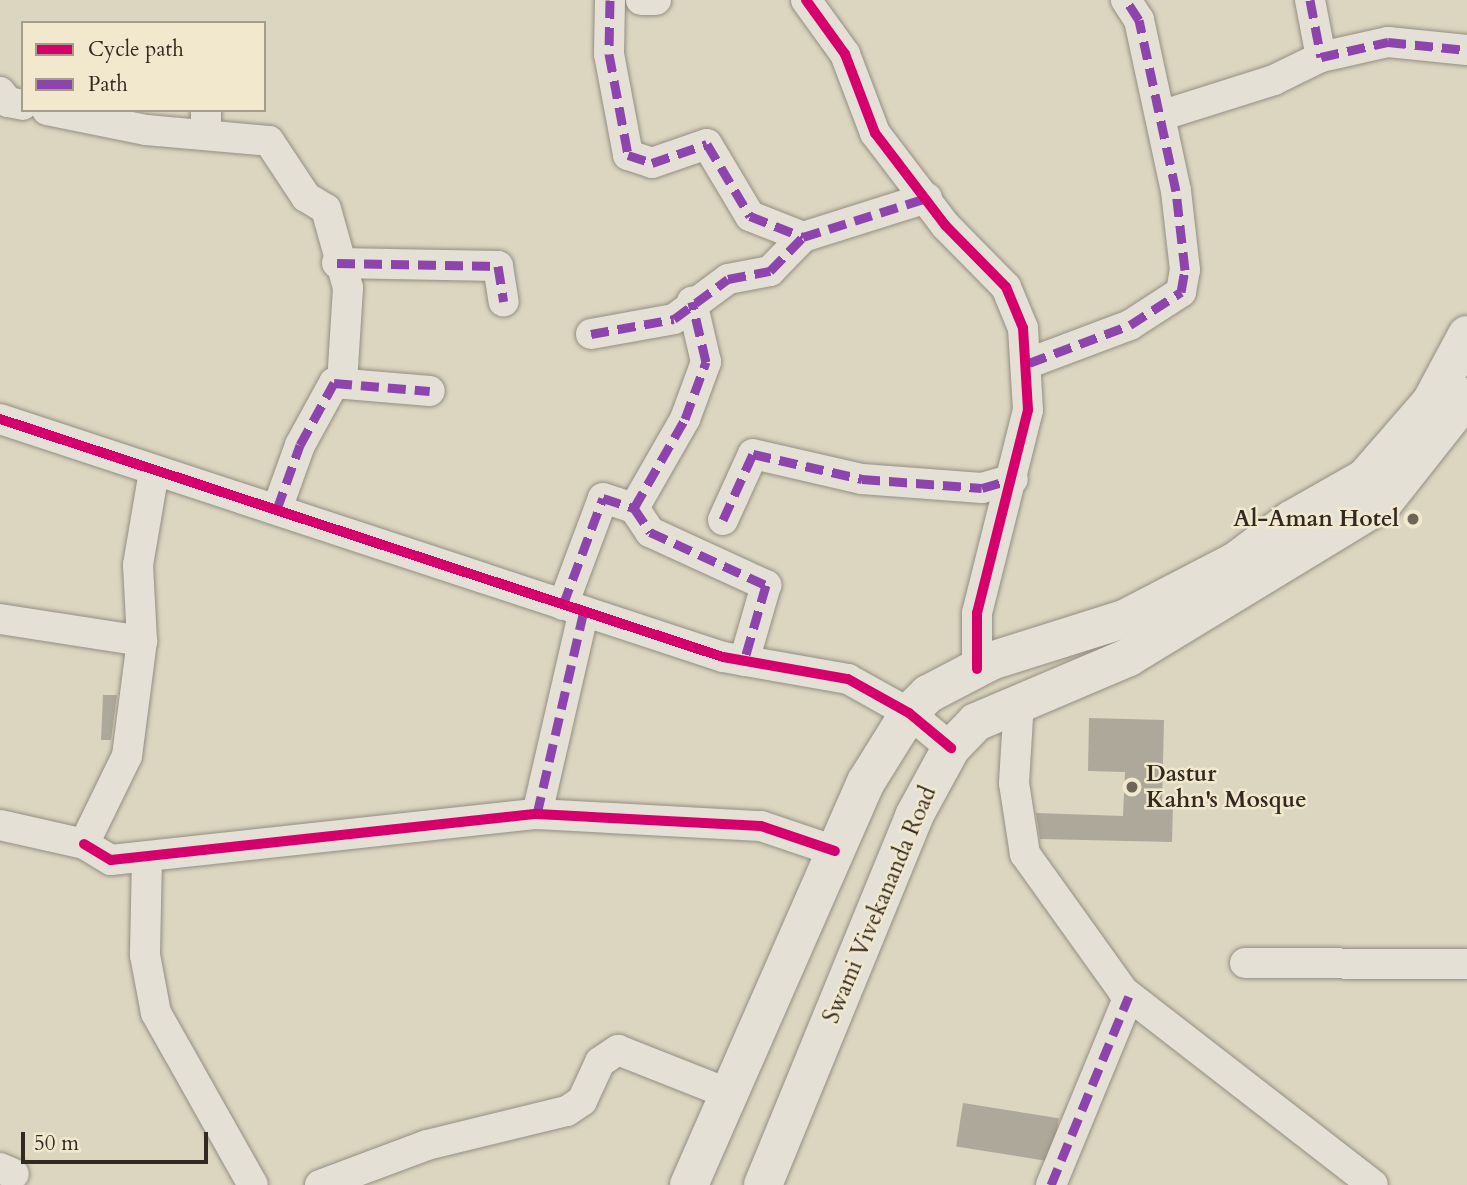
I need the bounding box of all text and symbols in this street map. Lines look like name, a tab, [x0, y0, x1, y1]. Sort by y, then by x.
legend	[21, 21, 266, 112]
text: Cycle path	[88, 35, 184, 64]
text: Path	[88, 70, 128, 99]
place label: Al-Aman Hotel	[1233, 505, 1399, 533]
marker: Al-Aman Hotel	[1405, 511, 1421, 527]
place label: Dastur Kahn's Mosque	[1146, 760, 1307, 814]
marker: Dastur Kahn's Mosque	[1124, 779, 1140, 795]
street label: Swami Vivekananda Road	[818, 782, 942, 1028]
scale bar	[24, 1118, 212, 1162]
text: 50 m	[34, 1129, 79, 1158]

